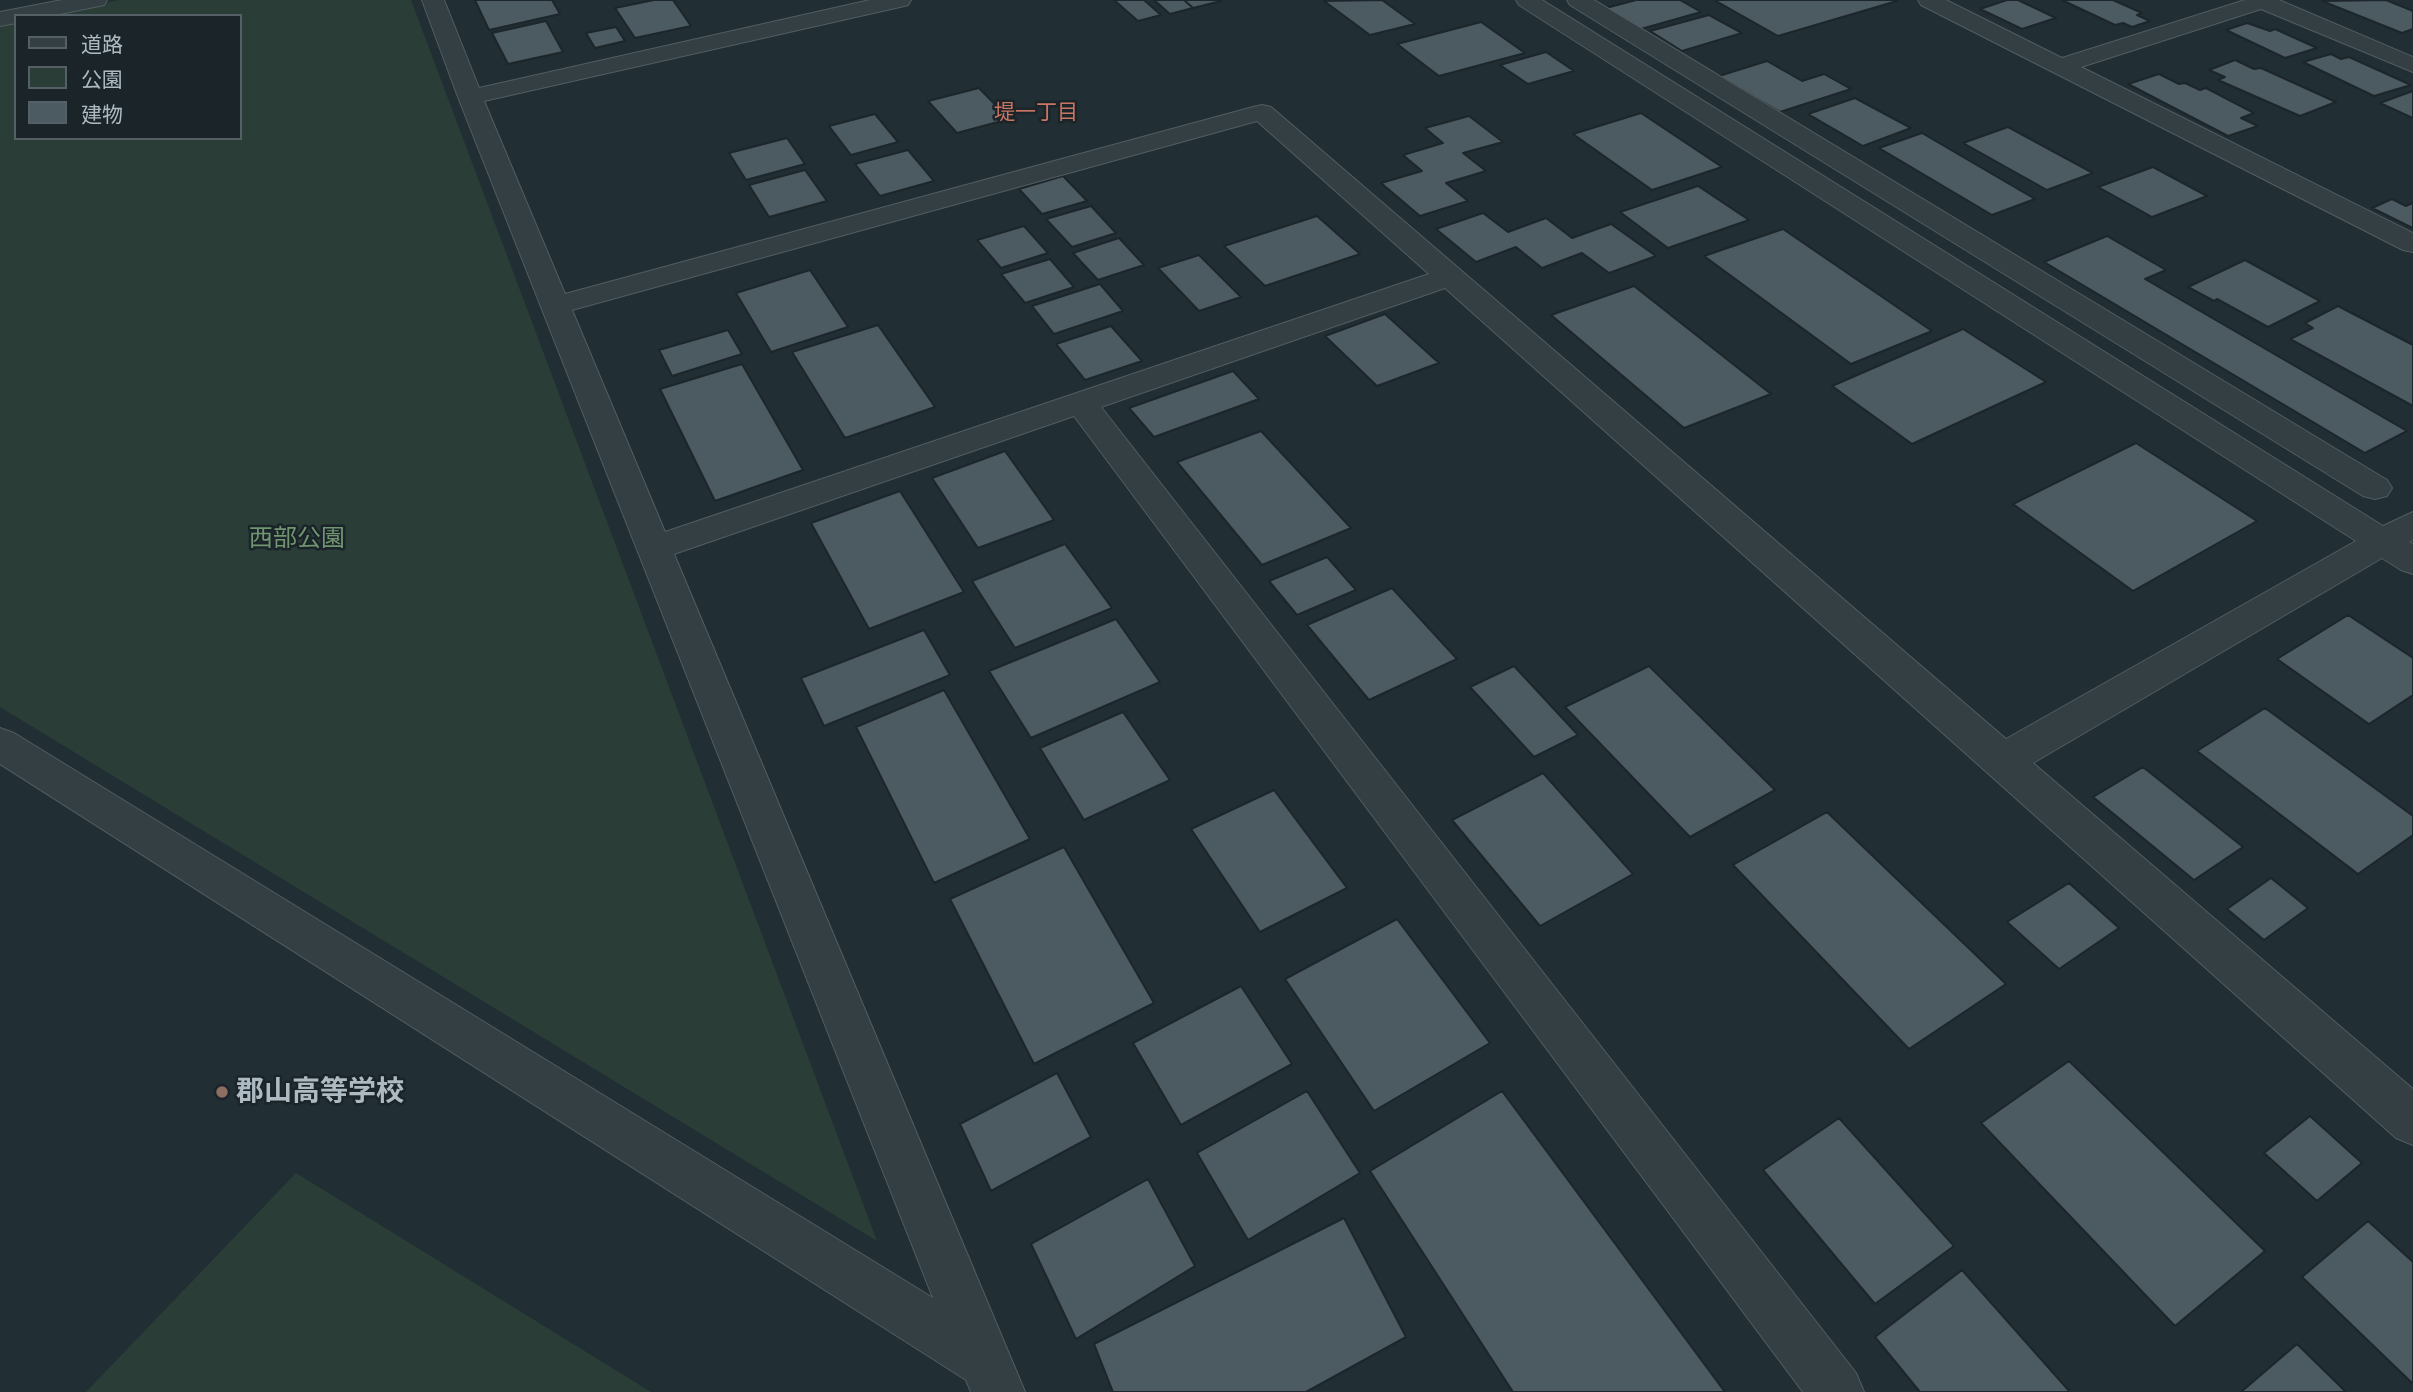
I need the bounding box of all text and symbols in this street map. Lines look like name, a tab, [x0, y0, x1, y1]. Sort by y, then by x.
legend	[14, 14, 242, 140]
text: 道路	[81, 32, 123, 57]
text: 公園	[81, 67, 123, 92]
district label: 堤一丁目	[994, 100, 1078, 126]
text: 建物	[81, 102, 123, 127]
park label: 西部公園	[249, 525, 345, 553]
place label: 郡山高等学校	[236, 1075, 404, 1109]
marker: 郡山高等学校	[214, 1084, 230, 1100]

